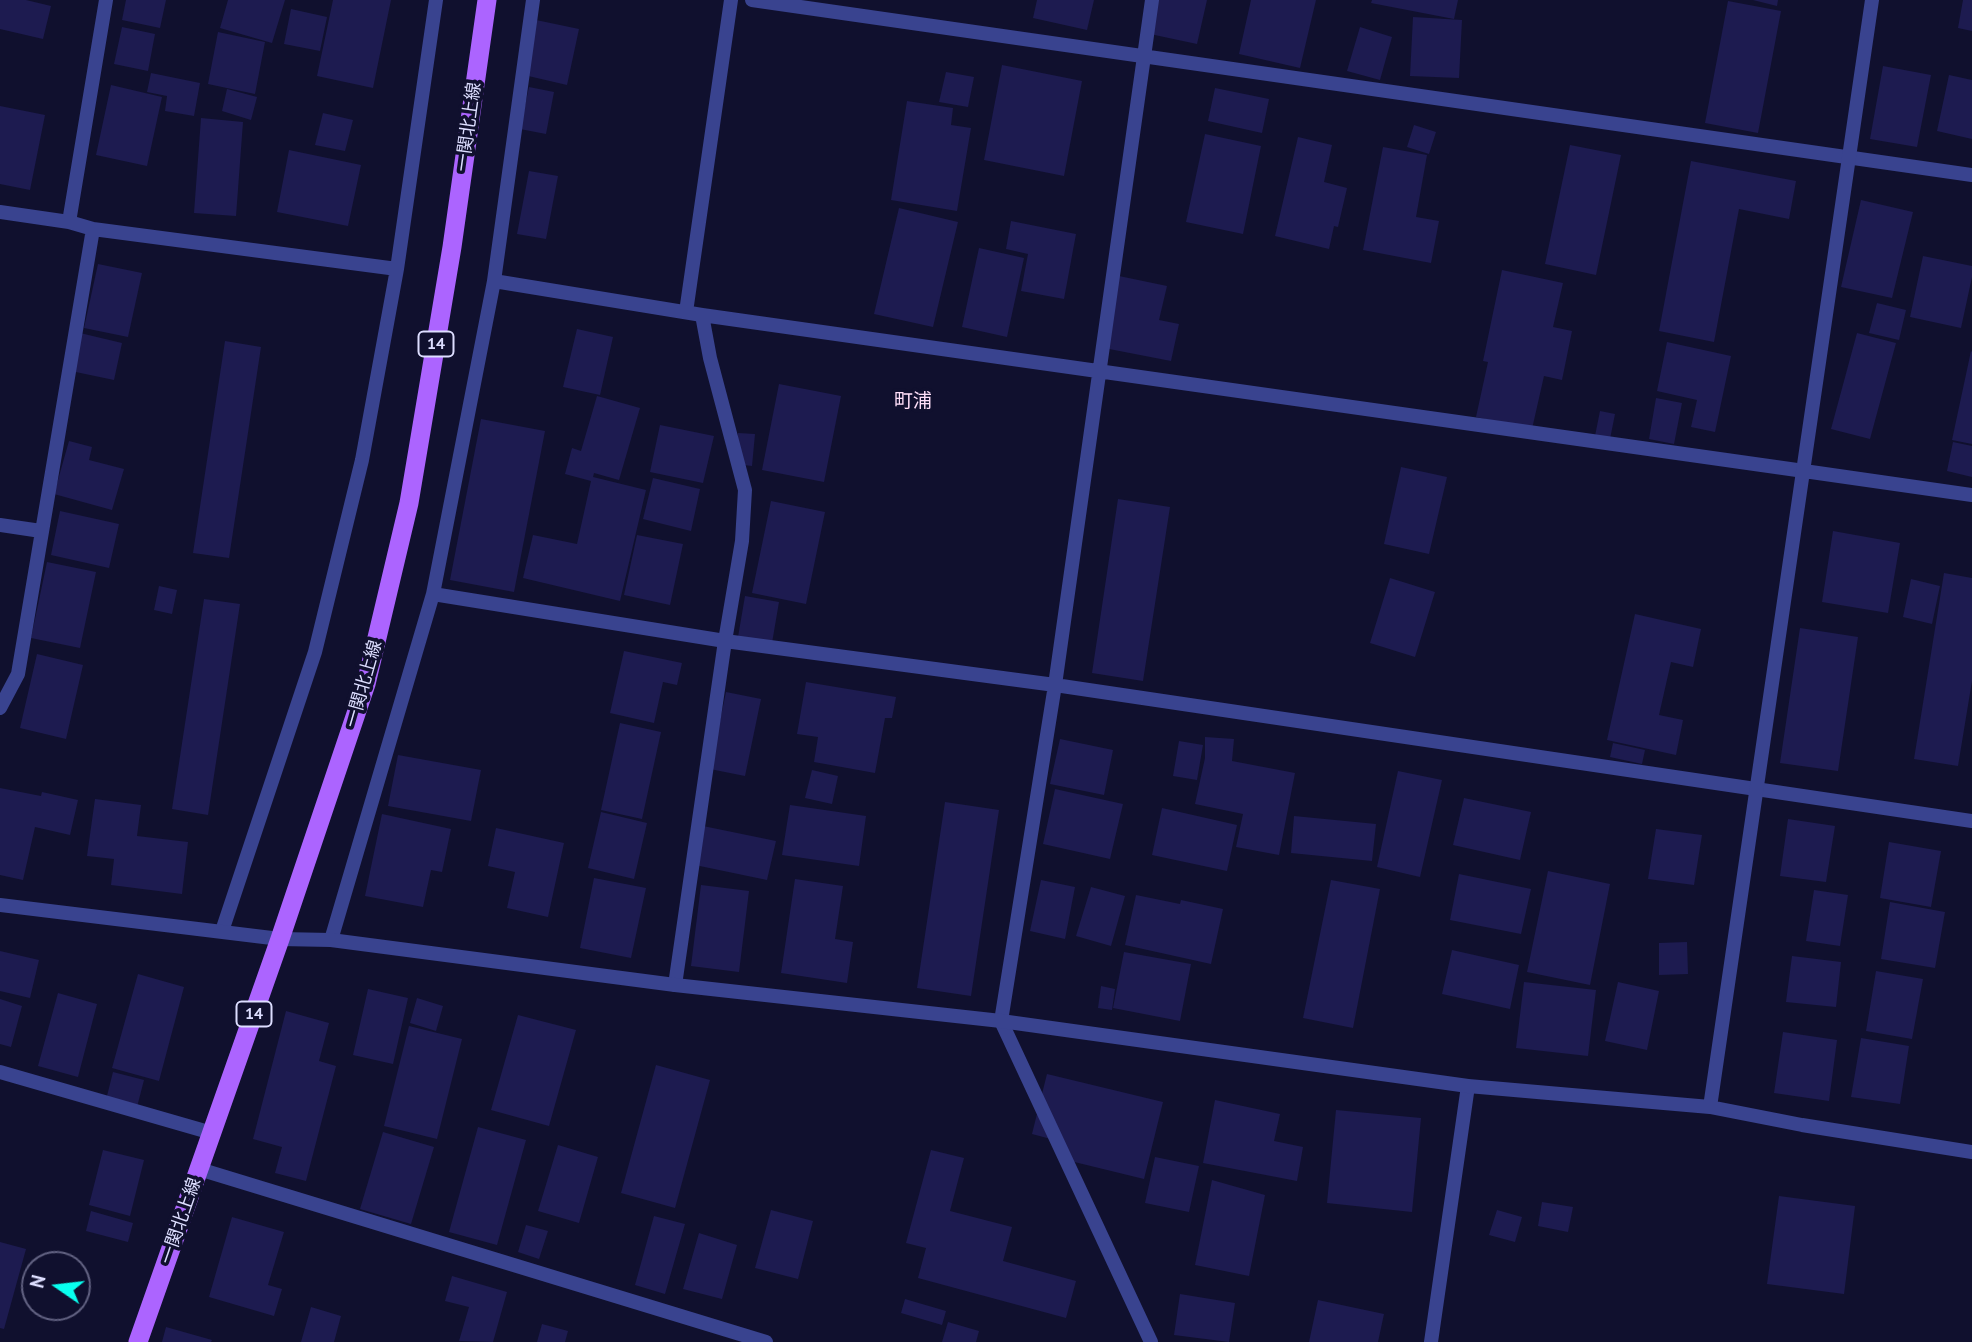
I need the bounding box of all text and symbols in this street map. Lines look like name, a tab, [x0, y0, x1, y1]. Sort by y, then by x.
street label: 一関北上線	[452, 81, 486, 173]
road number: 14	[418, 332, 453, 356]
district label: 町浦	[894, 391, 932, 413]
street label: 一関北上線	[341, 638, 387, 730]
road number: 14	[236, 1002, 272, 1026]
street label: 一関北上線	[156, 1175, 206, 1267]
north arrow	[21, 1251, 91, 1321]
text: N	[24, 1272, 51, 1290]

